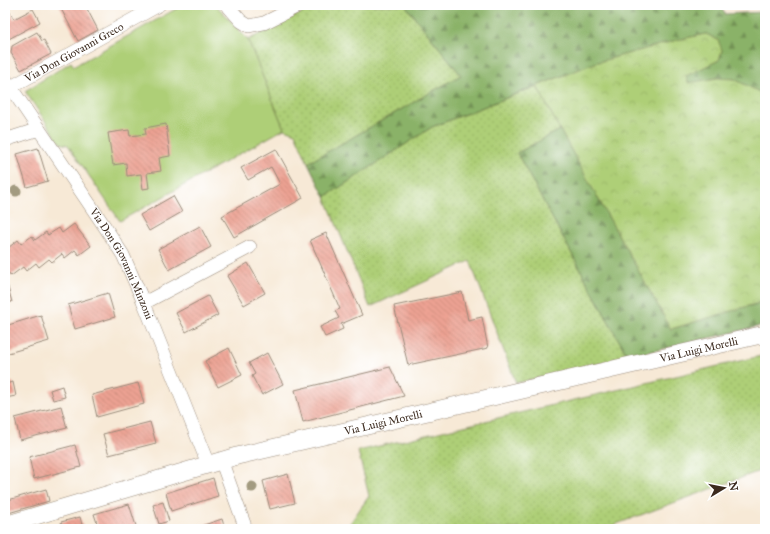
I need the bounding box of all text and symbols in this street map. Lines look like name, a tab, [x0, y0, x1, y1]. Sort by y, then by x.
street label: Via Don Giovanni Greco	[22, 20, 126, 86]
street label: Via Don Giovanni Minzoni	[86, 205, 156, 321]
street label: Via Luigi Morelli	[658, 334, 739, 365]
street label: Via Luigi Morelli	[342, 407, 424, 438]
north arrow	[704, 468, 744, 508]
text: N	[726, 481, 741, 493]

